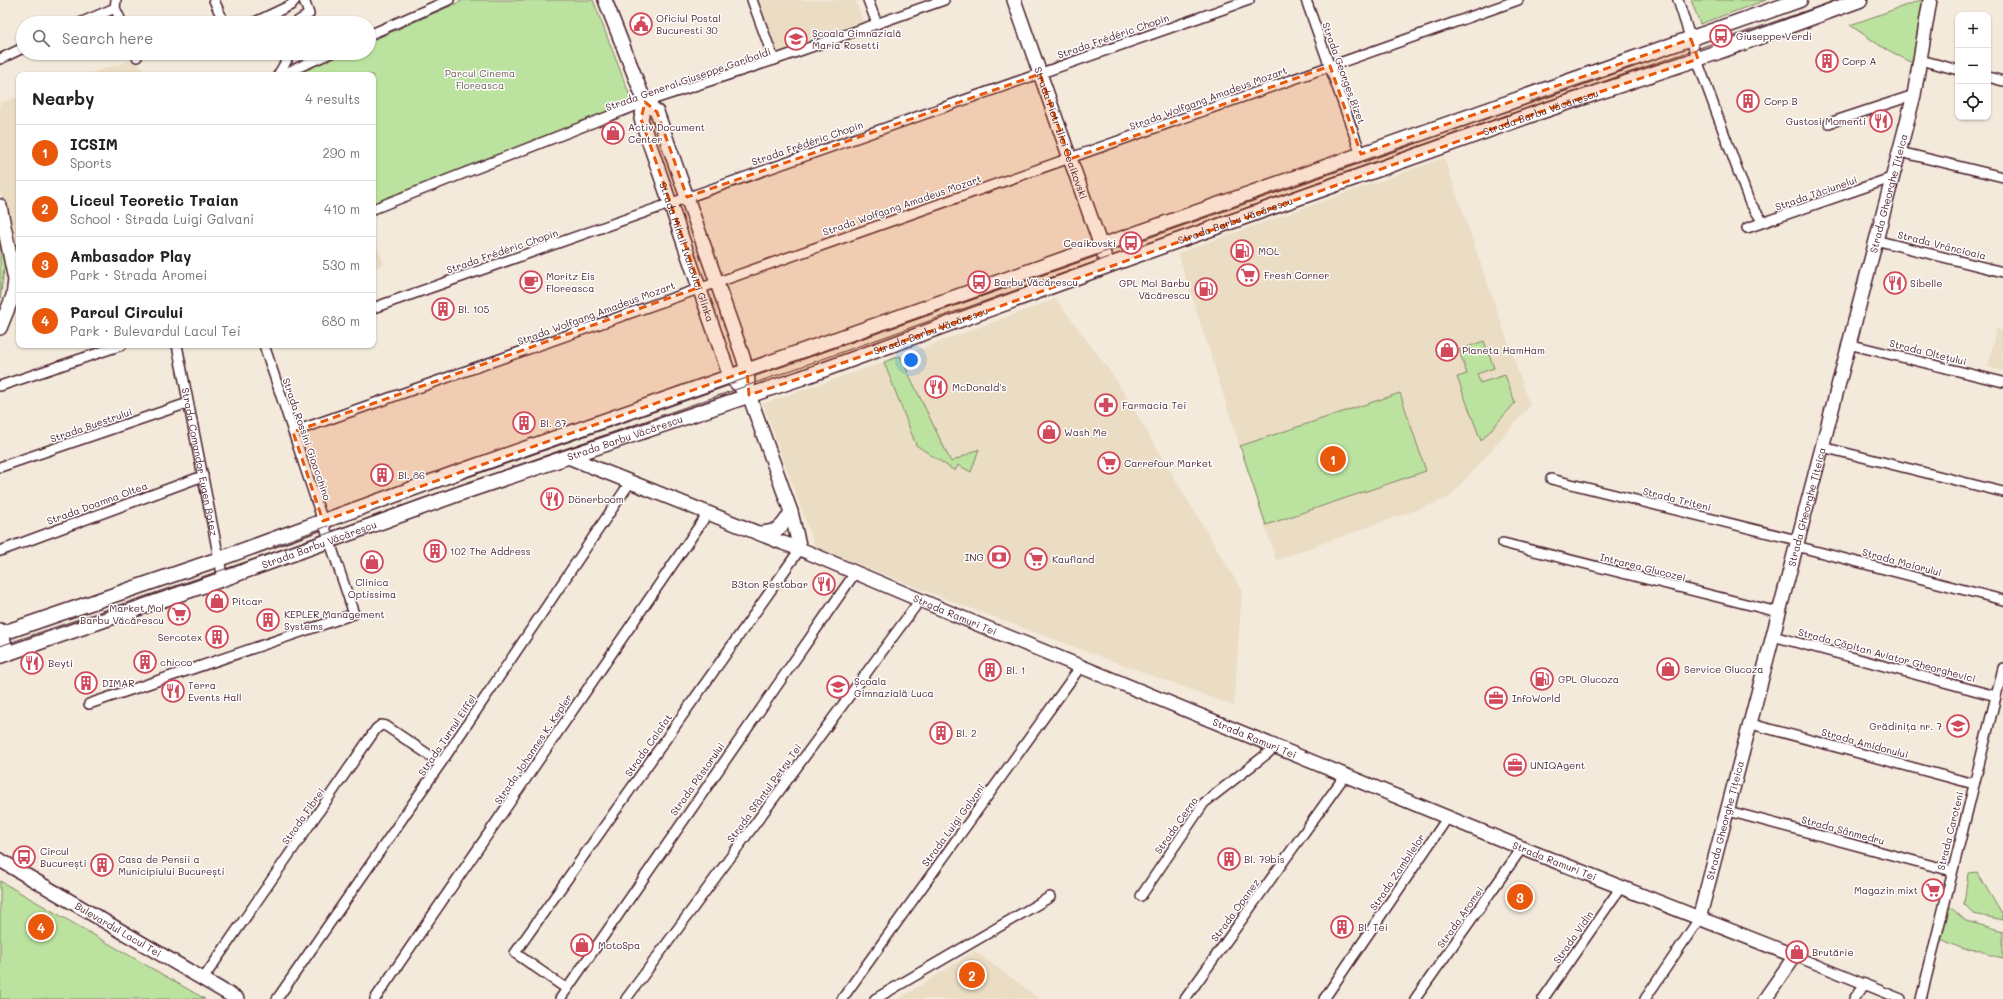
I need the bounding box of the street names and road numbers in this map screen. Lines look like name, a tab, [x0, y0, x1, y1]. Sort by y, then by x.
street label: Strada Frédéric Chopin	[1055, 10, 1171, 62]
street label: Strada Georges Bizet	[1319, 20, 1369, 126]
street label: Strada General Giuseppe Garibaldi	[603, 44, 773, 114]
street label: Strada Wolfgang Amadeus Mozart	[1127, 63, 1289, 133]
street label: Strada Piotr Ilici Ceaikovski	[1031, 65, 1091, 201]
street label: Strada Barbu Văcărescu	[1481, 86, 1600, 139]
street label: Strada Frédéric Chopin	[749, 117, 865, 169]
street label: Strada Gheorghe Țițeica	[1866, 132, 1911, 254]
street label: Strada Wolfgang Amadeus Mozart	[821, 171, 983, 239]
street label: Strada Tăciunelui	[1773, 172, 1859, 214]
street label: Strada Mihail Ivanovici Glinka	[656, 180, 717, 324]
street label: Strada Barbu Văcărescu	[1176, 193, 1295, 247]
street label: Strada Frédéric Chopin	[444, 225, 560, 277]
street label: Strada Vrâncioaia	[1896, 227, 1988, 263]
street label: Strada Wolfgang Amadeus Mozart	[515, 278, 677, 348]
street label: Strada Barbu Văcărescu	[871, 303, 990, 358]
street label: Strada Oltețului	[1888, 336, 1968, 368]
street label: Strada Rossini Gioacchino	[279, 376, 335, 502]
street label: Strada Comandor Eugen Botez	[179, 386, 221, 538]
street label: Strada Buestrului	[48, 404, 134, 446]
street label: Strada Barbu Văcărescu	[565, 412, 685, 464]
street label: Strada Gheorghe Țițeica	[1784, 446, 1829, 568]
street label: Strada Doamna Oltea	[45, 478, 149, 528]
street label: Strada Triteni	[1641, 484, 1713, 514]
street label: Strada Barbu Văcărescu	[260, 517, 378, 571]
street label: Strada Maiorului	[1861, 545, 1943, 579]
street label: Intrarea Glucozei	[1598, 550, 1688, 584]
street label: Strada Ramuri Tei	[911, 591, 999, 638]
street label: Strada Căpitan Aviator Gheorghevici	[1797, 625, 1977, 685]
street label: Strada Johannes K. Kepler	[491, 691, 575, 807]
street label: Strada Turnul Eiffel	[415, 692, 479, 778]
street label: Strada Calafat	[621, 711, 675, 779]
street label: Strada Ramuri Tei	[1211, 715, 1299, 762]
street label: Strada Amidonului	[1820, 725, 1910, 761]
street label: Strada Păstorului	[667, 740, 727, 818]
street label: Strada Sfântul Petru Tei	[723, 741, 805, 845]
street label: Strada Gheorghe Țițeica	[1702, 759, 1747, 881]
street label: Strada Luigi Galvani	[918, 781, 988, 869]
street label: Strada Fibrei	[278, 785, 328, 847]
street label: Strada Caroteni	[1933, 790, 1967, 872]
street label: Strada Cerna	[1151, 793, 1201, 857]
street label: Strada Sânmedru	[1800, 812, 1886, 848]
street label: Strada Zambilelor	[1366, 831, 1428, 913]
street label: Strada Ramuri Tei	[1510, 838, 1599, 884]
street label: Strada Opanez	[1207, 875, 1263, 944]
street label: Strada Aromei	[1434, 883, 1486, 951]
street label: Bulevardul Lacul Tei	[72, 898, 164, 960]
street label: Strada Vidin	[1550, 908, 1596, 966]

